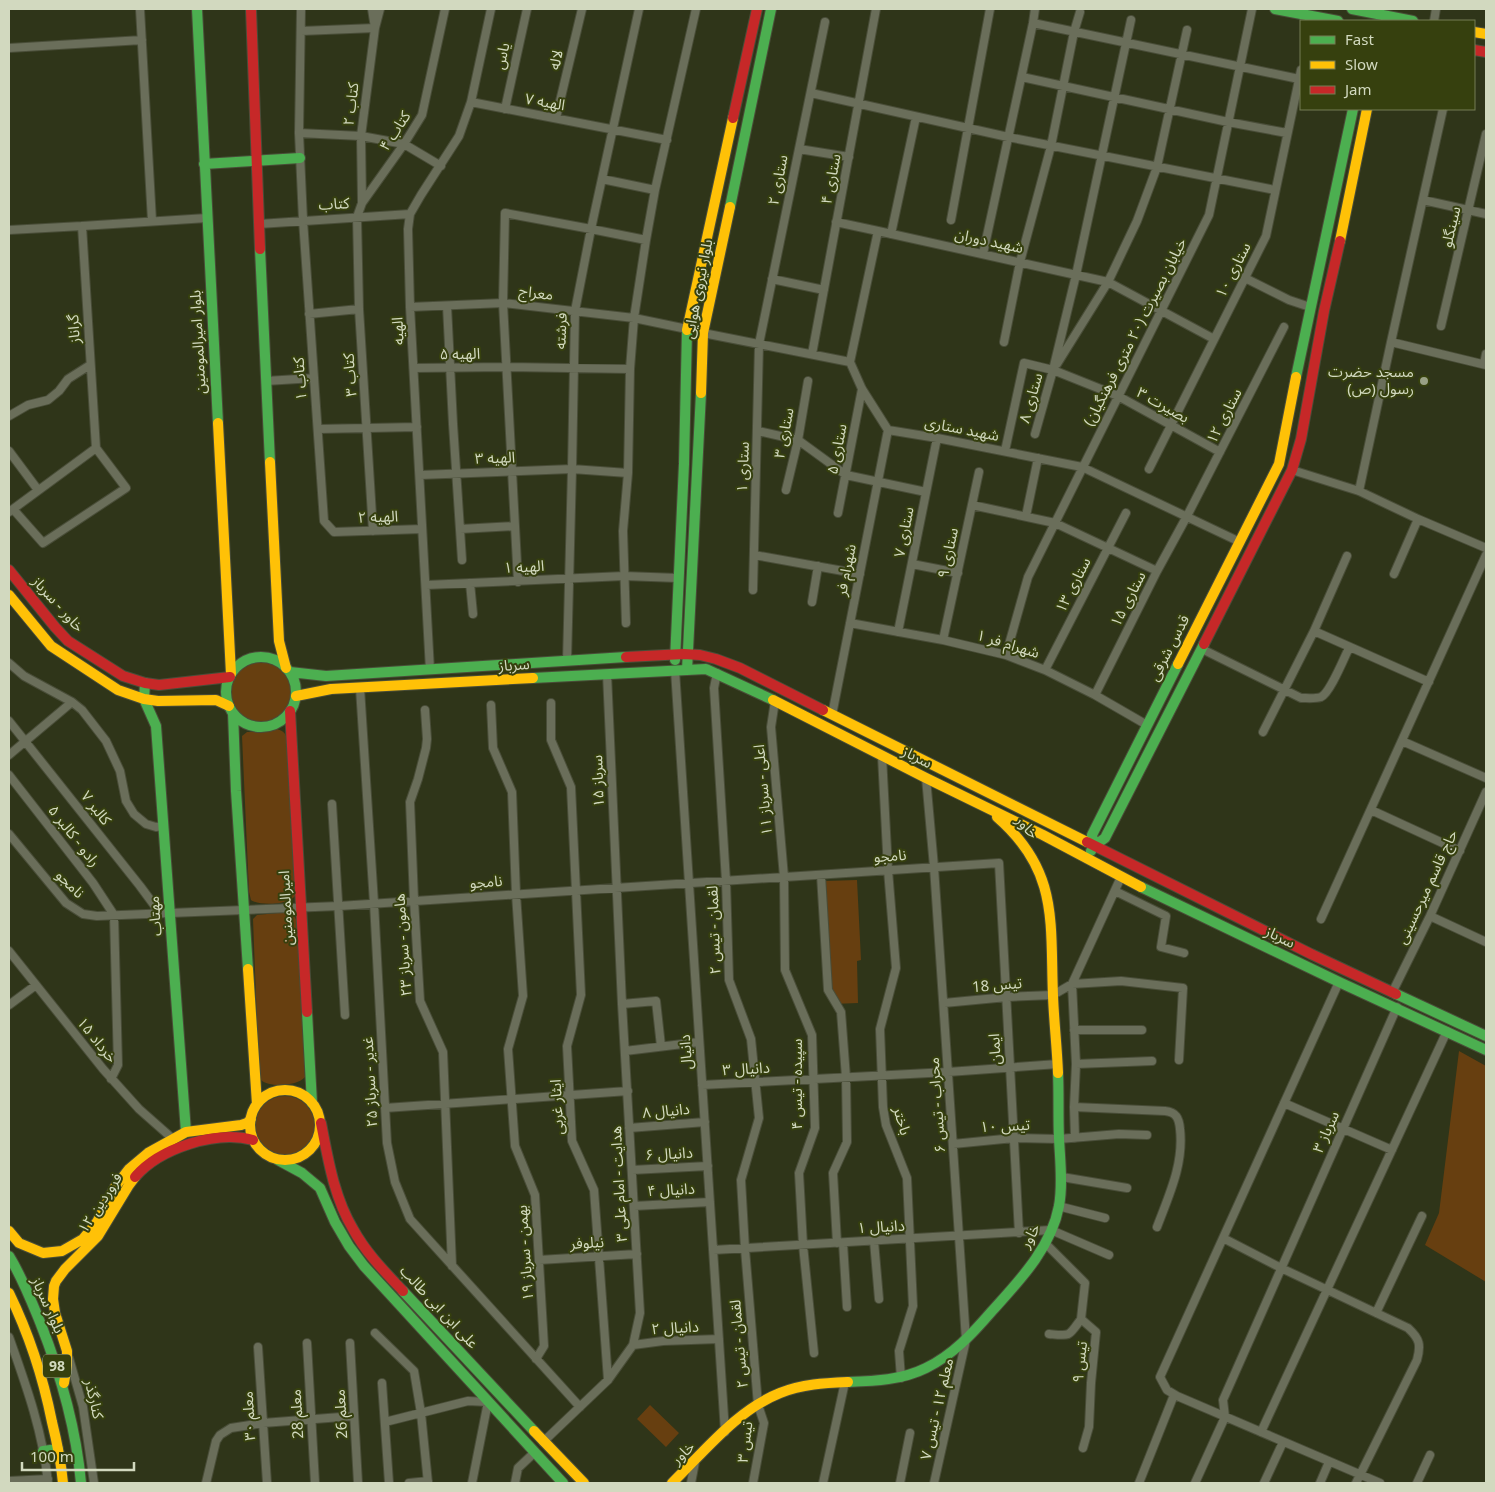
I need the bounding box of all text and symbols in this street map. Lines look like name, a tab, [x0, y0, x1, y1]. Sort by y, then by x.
legend	[1300, 20, 1475, 110]
text: Fast	[1345, 24, 1374, 56]
street label: یاس	[484, 39, 520, 73]
street label: لاله	[538, 47, 574, 73]
text: Slow	[1345, 49, 1378, 81]
text: Jam	[1343, 74, 1372, 106]
street label: کتاب ۲	[332, 80, 370, 128]
street label: الهیه ۷	[522, 83, 568, 121]
street label: کتاب ۴	[370, 103, 421, 158]
street label: ستاری ۴	[810, 151, 852, 207]
street label: ستاری ۲	[757, 152, 799, 208]
street label: کتاب	[318, 187, 351, 221]
street label: سینگلو	[1431, 203, 1471, 251]
street label: شهید دوران	[952, 218, 1027, 264]
street label: خیابان بصیرت (۲۰ متری فرهنگیان)	[1073, 232, 1197, 432]
street label: بلوار نیروی هوایی	[673, 236, 723, 342]
street label: ستاری ۱۰	[1205, 236, 1261, 304]
street label: معراج	[517, 275, 555, 311]
street label: بلوار امیرالمومنین	[179, 289, 217, 395]
street label: گراناز	[57, 312, 91, 346]
street label: فرشته	[544, 312, 578, 350]
street label: الهیه	[381, 316, 415, 346]
street label: الهیه ۵	[439, 338, 481, 370]
street label: کتاب ۳	[332, 351, 367, 398]
street label: کتاب ۱	[282, 355, 317, 402]
place label: مسجد حضرت رسول (ص)	[1328, 356, 1414, 405]
street label: ستاری ۸	[1009, 369, 1053, 427]
marker: مسجد حضرت رسول (ص)	[1418, 375, 1430, 387]
street label: بصیرت ۳	[1130, 377, 1196, 433]
street label: ستاری ۱۲	[1196, 382, 1252, 450]
street label: ستاری ۳	[763, 405, 805, 461]
street label: شهید ستاری	[922, 406, 1002, 452]
street label: ستاری ۵	[816, 421, 858, 477]
street label: الهیه ۳	[474, 441, 516, 475]
street label: ستاری ۱	[726, 441, 760, 493]
street label: الهیه ۲	[357, 500, 399, 534]
street label: ستاری ۷	[883, 504, 925, 560]
street label: ستاری ۹	[927, 524, 969, 581]
street label: شهرام فر	[825, 541, 867, 600]
street label: الهیه ۱	[503, 550, 545, 584]
street label: ستاری ۱۳	[1045, 551, 1101, 619]
street label: ستاری ۱۵	[1100, 565, 1156, 633]
street label: خاور - سرباز	[22, 567, 93, 641]
street label: قدس شرقی	[1138, 609, 1200, 687]
street label: شهرام فر ۱	[972, 619, 1044, 669]
street label: سرباز	[496, 648, 531, 682]
street label: سرباز	[895, 735, 938, 778]
street label: اعلی - سرباز ۱۱	[743, 743, 783, 837]
street label: سرباز ۱۵	[581, 754, 615, 808]
street label: کالبر ۷	[72, 783, 121, 833]
street label: رادو - کالبر ۵	[39, 797, 109, 875]
street label: خاور	[1006, 806, 1047, 847]
street label: حاج قاسم میرحسینی	[1386, 824, 1468, 950]
street label: نامجو	[872, 839, 908, 873]
street label: نامجو	[47, 861, 93, 907]
street label: نامجو	[468, 865, 504, 899]
street label: امیرالمومنین	[268, 870, 304, 946]
street label: لقمان - تیس ۲	[696, 885, 732, 975]
street label: هامون - سرباز ۲۳	[383, 892, 423, 998]
street label: مهتاب	[138, 895, 172, 937]
street label: سرباز	[1258, 915, 1301, 958]
street label: تیس 18	[971, 967, 1023, 1003]
street label: ۱۵ خرداد	[68, 1009, 126, 1071]
street label: ایمان	[978, 1032, 1012, 1066]
street label: دانیال	[669, 1033, 703, 1071]
street label: غدیر - سرباز ۲۵	[352, 1035, 388, 1128]
street label: سپیده - تیس ۴	[781, 1038, 813, 1130]
street label: دانیال ۳	[721, 1052, 771, 1086]
street label: محراب - تیس ۶	[918, 1056, 956, 1154]
street label: ایثار غربی	[540, 1078, 574, 1136]
street label: دانیال ۸	[641, 1093, 691, 1129]
street label: باختر	[882, 1102, 921, 1139]
street label: سرباز ۳	[1303, 1105, 1350, 1158]
street label: تیس ۱۰	[979, 1109, 1031, 1143]
street label: هدایت - امام علی ۳	[600, 1125, 638, 1243]
street label: دانیال ۶	[644, 1137, 694, 1171]
street label: ۱۲ فروردین	[68, 1166, 132, 1240]
street label: دانیال ۴	[646, 1173, 696, 1207]
street label: بهمن - سرباز ۱۹	[506, 1204, 544, 1302]
street label: دانیال ۱	[856, 1210, 906, 1244]
street label: خاور	[1009, 1217, 1050, 1256]
street label: نیلوفر	[568, 1226, 605, 1260]
street label: علی ابن ابی طالب	[391, 1257, 487, 1357]
street label: بلوار سرباز	[21, 1270, 75, 1339]
street label: لقمان - تیس ۲	[719, 1298, 759, 1390]
street label: دانیال ۲	[650, 1311, 700, 1345]
street label: تیس ۹	[1062, 1340, 1098, 1384]
road number: 98	[43, 1354, 71, 1378]
street label: معلم ۱۲ - تیس ۷	[910, 1355, 964, 1463]
street label: کنارگذر	[74, 1375, 114, 1423]
street label: معلم 28	[280, 1388, 314, 1440]
street label: معلم 26	[324, 1388, 358, 1440]
street label: معلم ۳۰	[232, 1390, 266, 1442]
street label: تیس ۳	[727, 1419, 763, 1465]
street label: خاور	[662, 1433, 703, 1474]
scale bar	[22, 1440, 135, 1472]
text: 100 m	[30, 1441, 74, 1473]

